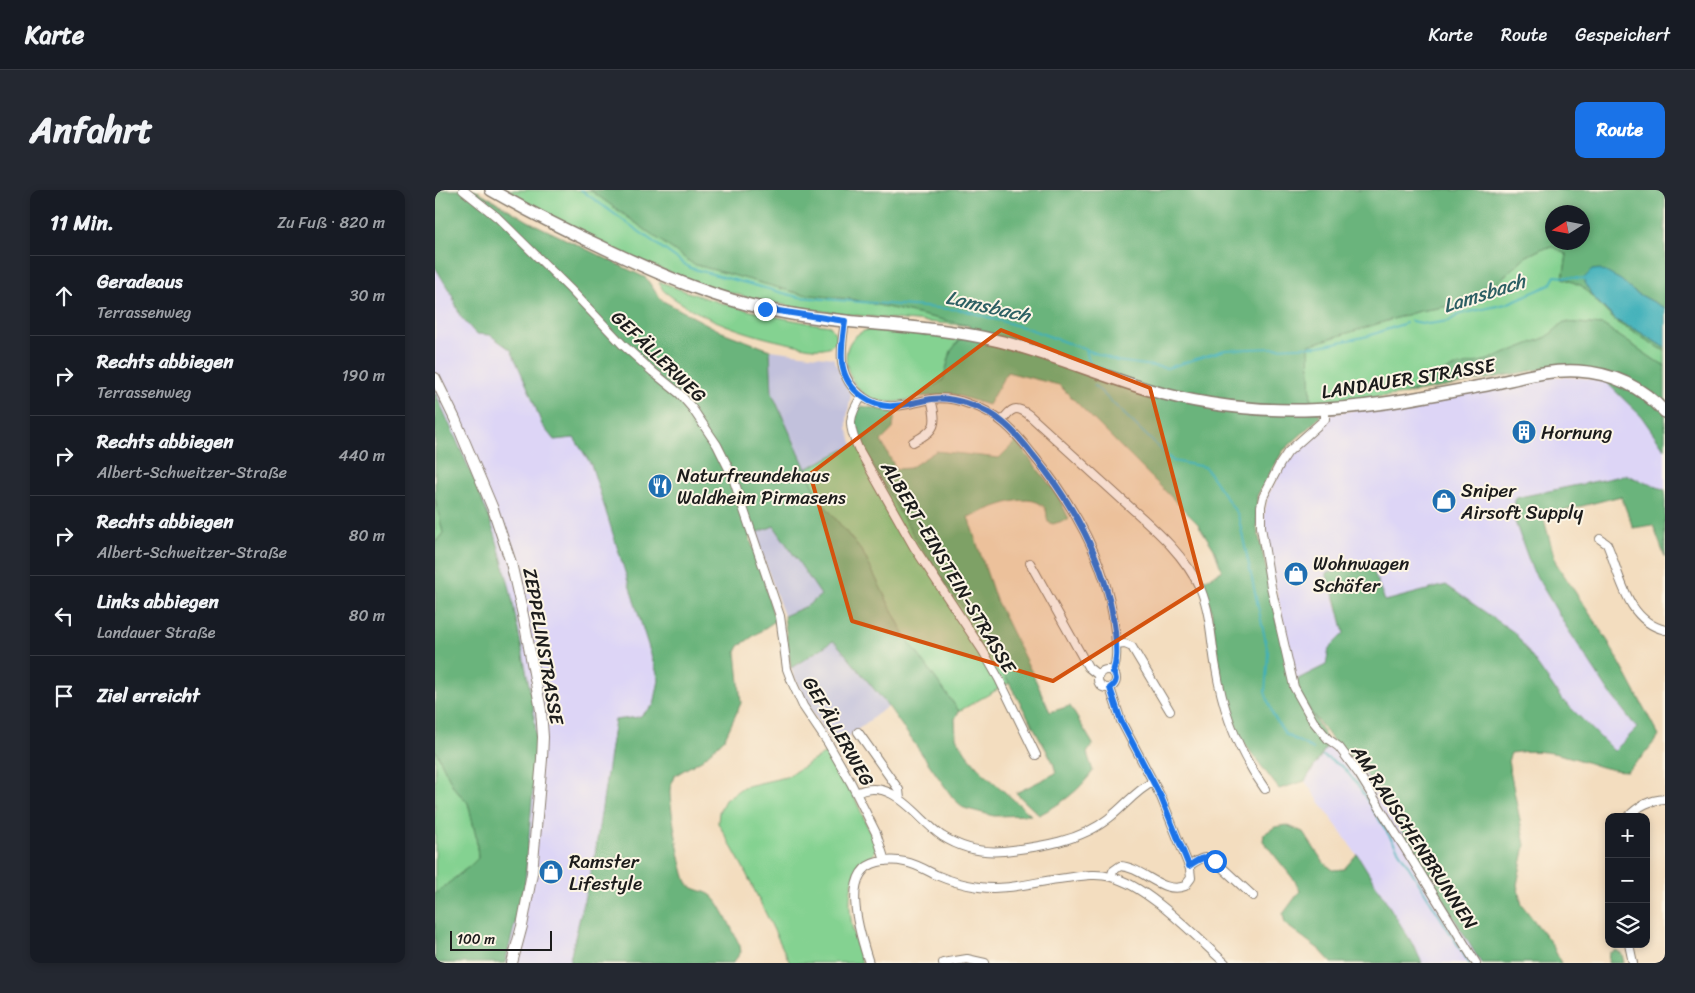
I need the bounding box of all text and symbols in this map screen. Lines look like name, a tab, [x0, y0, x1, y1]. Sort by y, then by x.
text: Karte	[25, 14, 84, 56]
text: Karte	[1428, 19, 1473, 51]
text: Route	[1501, 19, 1547, 51]
text: Gespeichert	[1575, 19, 1670, 51]
text: Anfahrt	[30, 99, 153, 161]
button: Route	[1575, 102, 1665, 158]
text: 11 Min.	[50, 204, 114, 242]
north arrow	[1545, 205, 1590, 250]
text: Zu Fuß · 820 m	[277, 208, 385, 237]
water label: Lamsbach	[1438, 263, 1532, 323]
text: Geradeaus	[97, 265, 183, 298]
water label: Lamsbach	[943, 280, 1036, 334]
text: 30 m	[350, 281, 385, 310]
icon: ahead	[50, 282, 78, 310]
text: Terrassenweg	[97, 298, 191, 327]
route end	[754, 298, 777, 321]
street label: GEFÄLLERWEG	[603, 302, 714, 411]
text: Rechts abbiegen	[97, 345, 234, 378]
street label: LANDAUER STRASSE	[1319, 348, 1499, 408]
text: 190 m	[342, 361, 385, 390]
icon: right	[50, 362, 78, 390]
text: Terrassenweg	[97, 378, 191, 407]
place label: Hornung	[1541, 416, 1613, 449]
building icon: Hornung	[1511, 419, 1537, 445]
text: Rechts abbiegen	[97, 425, 234, 458]
text: 440 m	[338, 441, 385, 470]
icon: right	[50, 442, 78, 470]
street label: ALBERT-EINSTEIN-STRASSE	[871, 454, 1026, 681]
text: Albert-Schweitzer-Straße	[97, 458, 287, 487]
place label: Naturfreundehaus Waldheim Pirmasens	[677, 459, 846, 514]
restaurant icon: Naturfreundehaus Waldheim Pirmasens	[647, 473, 673, 499]
place label: Sniper Airsoft Supply	[1460, 474, 1583, 529]
shop icon: Sniper Airsoft Supply	[1431, 488, 1457, 514]
text: Rechts abbiegen	[97, 505, 234, 538]
text: 80 m	[349, 521, 385, 550]
icon: right	[50, 522, 78, 550]
text: Albert-Schweitzer-Straße	[97, 538, 287, 567]
place label: Wohnwagen Schäfer	[1313, 547, 1409, 602]
shop icon: Wohnwagen Schäfer	[1283, 561, 1309, 587]
street label: ZEPPELINSTRASSE	[513, 565, 574, 729]
text: Links abbiegen	[97, 585, 219, 618]
text: 80 m	[349, 601, 385, 630]
icon: left	[50, 602, 78, 630]
text: Landauer Straße	[97, 618, 215, 647]
street label: GEFÄLLERWEG	[794, 670, 884, 793]
text: Ziel erreicht	[97, 679, 200, 712]
icon: arrive	[50, 682, 78, 710]
street label: AM RAUSCHENBRUNNEN	[1342, 737, 1487, 937]
map controls	[1605, 813, 1650, 948]
button: +	[1605, 813, 1650, 858]
place label: Ramster Lifestyle	[569, 845, 642, 900]
route start	[1204, 850, 1227, 873]
button: −	[1605, 858, 1650, 903]
shop icon: Ramster Lifestyle	[538, 859, 564, 885]
button: layers	[1605, 903, 1650, 948]
text: 100 m	[457, 927, 495, 952]
scale bar	[450, 928, 553, 951]

